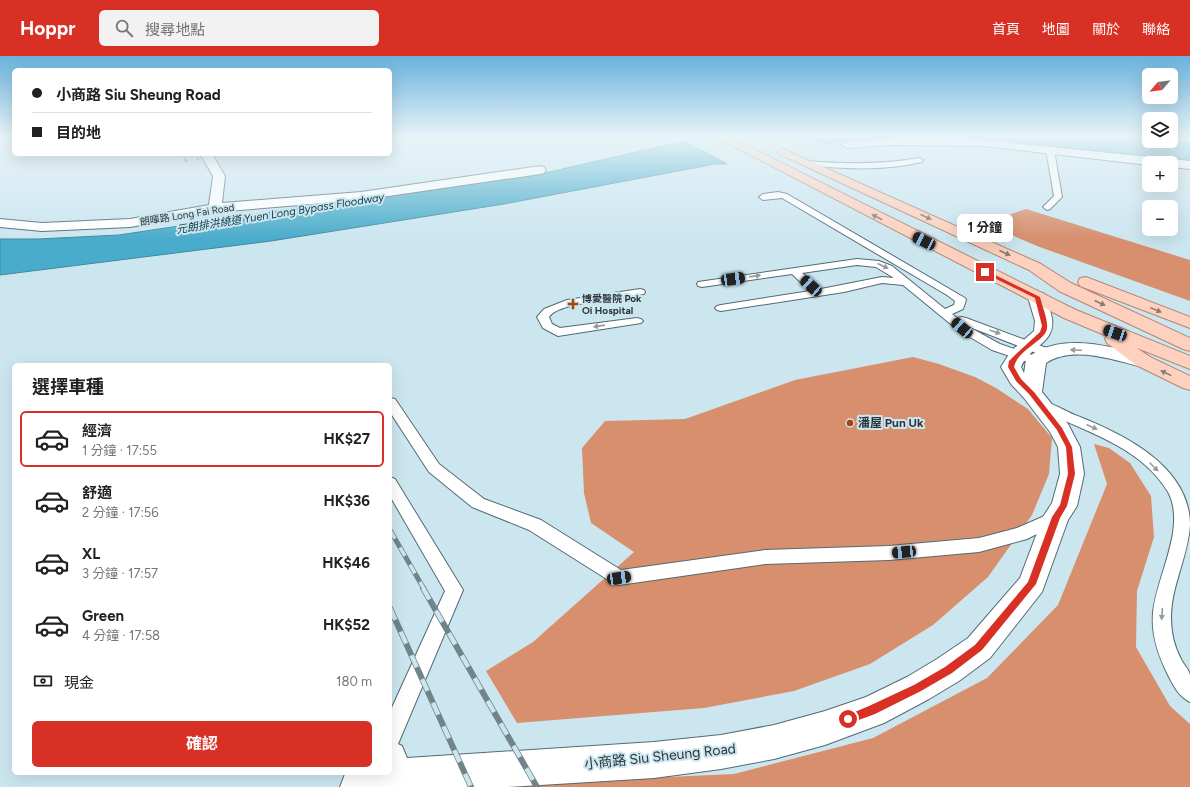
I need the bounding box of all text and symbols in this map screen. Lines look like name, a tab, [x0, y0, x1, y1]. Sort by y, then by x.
search box	[99, 10, 379, 46]
text: Hoppr	[20, 17, 75, 40]
icon: search	[113, 17, 135, 39]
text: 搜尋地點	[145, 21, 205, 39]
text: 首頁	[992, 21, 1020, 38]
text: 地圖	[1042, 21, 1070, 38]
text: 關於	[1092, 21, 1120, 38]
text: 聯絡	[1142, 21, 1170, 38]
north arrow	[1142, 68, 1178, 104]
map controls	[1142, 68, 1178, 236]
text: 小商路 Siu Sheung Road	[56, 86, 221, 104]
button: layers	[1142, 112, 1178, 148]
text: 目的地	[56, 124, 101, 142]
button: +	[1142, 156, 1178, 192]
water label: 元朗排洪繞道 Yuen Long Bypass Floodway	[175, 190, 386, 236]
button: −	[1142, 200, 1178, 236]
street label: 朗暉路 Long Fai Road	[139, 201, 235, 228]
one-way arrow	[871, 214, 882, 220]
one-way arrow	[921, 214, 932, 220]
callout: 1 分鐘	[957, 214, 1013, 242]
text: 1 分鐘	[968, 220, 1002, 235]
car	[911, 230, 937, 252]
one-way arrow	[1000, 250, 1011, 256]
one-way arrow	[877, 263, 888, 269]
route end	[976, 263, 994, 281]
car	[720, 271, 746, 287]
one-way arrow	[748, 273, 761, 279]
car	[798, 274, 824, 298]
place label: 博愛醫院 Pok Oi Hospital	[582, 292, 642, 317]
marker: 博愛醫院 Pok Oi Hospital	[567, 298, 579, 310]
one-way arrow	[1094, 300, 1106, 306]
one-way arrow	[1151, 307, 1163, 313]
car	[949, 316, 975, 340]
one-way arrow	[592, 323, 605, 329]
car	[1102, 323, 1128, 343]
one-way arrow	[989, 330, 1001, 336]
one-way arrow	[1070, 346, 1082, 353]
one-way arrow	[1161, 370, 1172, 376]
text: 選擇車種	[32, 376, 104, 398]
place label: 潘屋 Pun Uk	[858, 416, 924, 430]
marker: 潘屋 Pun Uk	[845, 418, 855, 428]
icon: car	[34, 421, 70, 457]
text: 經濟	[82, 422, 112, 440]
one-way arrow	[1086, 424, 1097, 430]
text: HK$27	[323, 430, 370, 448]
text: 1 分鐘 · 17:55	[82, 443, 157, 458]
one-way arrow	[1149, 462, 1159, 472]
icon: car	[34, 483, 70, 519]
text: 舒適	[82, 484, 112, 502]
text: HK$36	[323, 492, 370, 510]
text: 2 分鐘 · 17:56	[82, 505, 159, 520]
icon: car	[34, 545, 70, 581]
text: XL	[82, 545, 100, 563]
car	[892, 545, 916, 559]
text: HK$46	[322, 554, 370, 572]
text: 3 分鐘 · 17:57	[82, 566, 158, 581]
car	[606, 570, 632, 586]
icon: car	[34, 607, 70, 643]
text: Green	[82, 607, 124, 625]
one-way arrow	[1159, 608, 1166, 620]
text: HK$52	[323, 616, 370, 634]
text: 4 分鐘 · 17:58	[82, 628, 160, 643]
icon: cash	[32, 670, 54, 692]
text: 現金	[64, 674, 94, 692]
text: 180 m	[336, 674, 372, 689]
route start	[839, 710, 857, 728]
button: 確認	[32, 721, 372, 767]
street label: 小商路 Siu Sheung Road	[584, 740, 737, 773]

